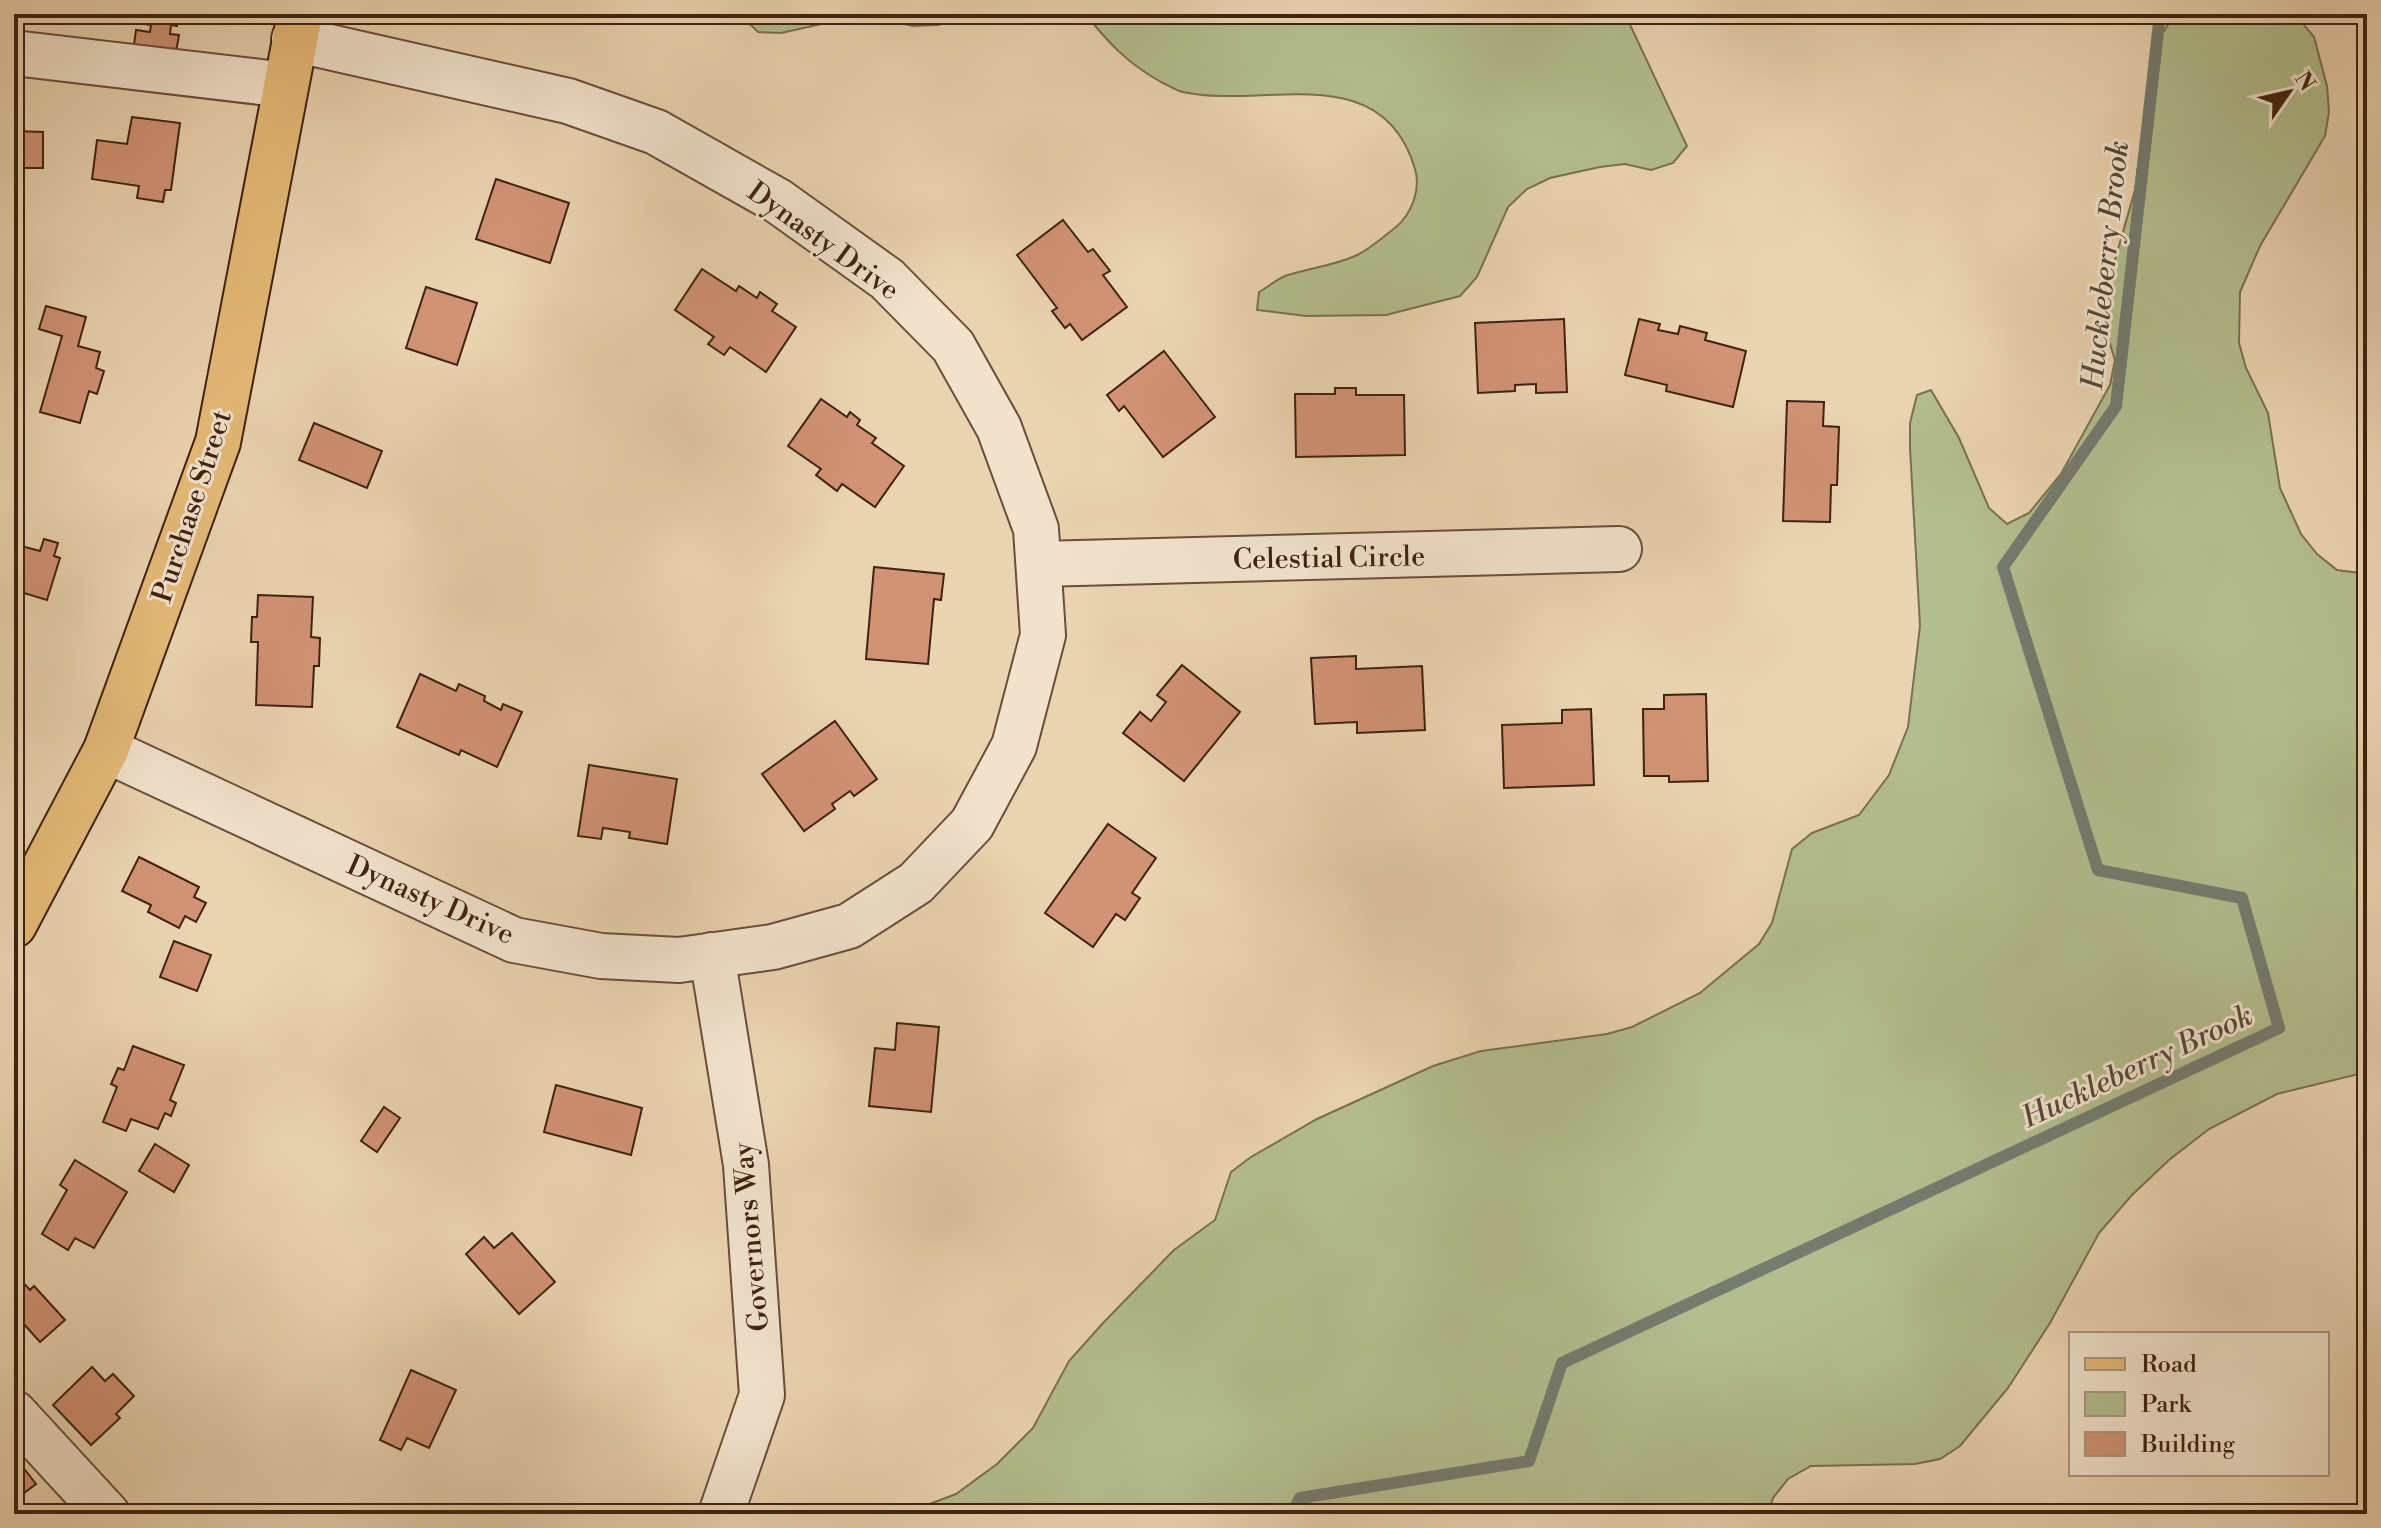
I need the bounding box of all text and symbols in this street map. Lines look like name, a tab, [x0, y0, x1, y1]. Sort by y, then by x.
north arrow	[2249, 52, 2329, 132]
text: N	[2288, 67, 2321, 97]
water label: Huckleberry Brook	[2074, 139, 2138, 393]
street label: Dynasty Drive	[740, 174, 906, 308]
street label: Purchase Street	[145, 406, 240, 607]
street label: Celestial Circle	[1233, 539, 1425, 578]
street label: Dynasty Drive	[341, 848, 519, 953]
water label: Huckleberry Brook	[2015, 997, 2259, 1137]
street label: Governors Way	[726, 1140, 777, 1333]
legend	[2069, 1332, 2329, 1476]
text: Road	[2141, 1350, 2197, 1380]
text: Park	[2141, 1390, 2192, 1420]
text: Building	[2140, 1430, 2235, 1460]

